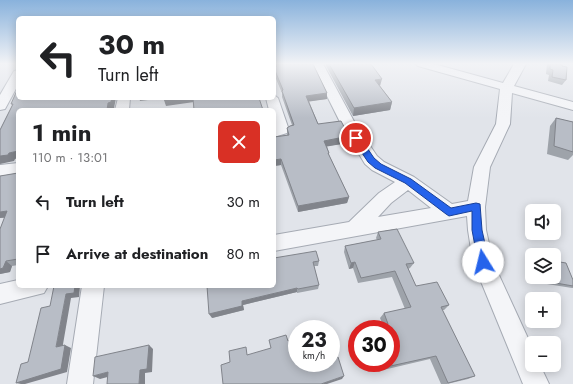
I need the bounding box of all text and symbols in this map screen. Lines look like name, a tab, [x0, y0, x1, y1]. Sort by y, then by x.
text: 30 m	[98, 24, 165, 65]
icon: left	[32, 32, 84, 84]
text: Turn left	[98, 62, 158, 88]
text: 1 min	[32, 115, 92, 150]
button: close	[218, 121, 260, 163]
pin	[339, 121, 373, 155]
icon: arrive	[345, 127, 367, 149]
text: 110 m · 13:01	[32, 148, 108, 167]
icon: left	[32, 191, 54, 213]
text: Turn left	[66, 191, 124, 213]
text: 30 m	[227, 191, 260, 213]
map controls	[525, 204, 561, 372]
button: sound	[525, 204, 561, 240]
position arrow	[462, 241, 504, 283]
icon: arrive	[32, 243, 54, 265]
text: Arrive at destination	[66, 243, 208, 265]
text: 80 m	[227, 243, 260, 265]
button: layers	[525, 248, 561, 284]
button: +	[525, 292, 561, 328]
speed limit sign: 30	[348, 320, 400, 372]
text: 23	[301, 326, 327, 355]
button: −	[525, 336, 561, 372]
text: km/h	[303, 348, 325, 363]

